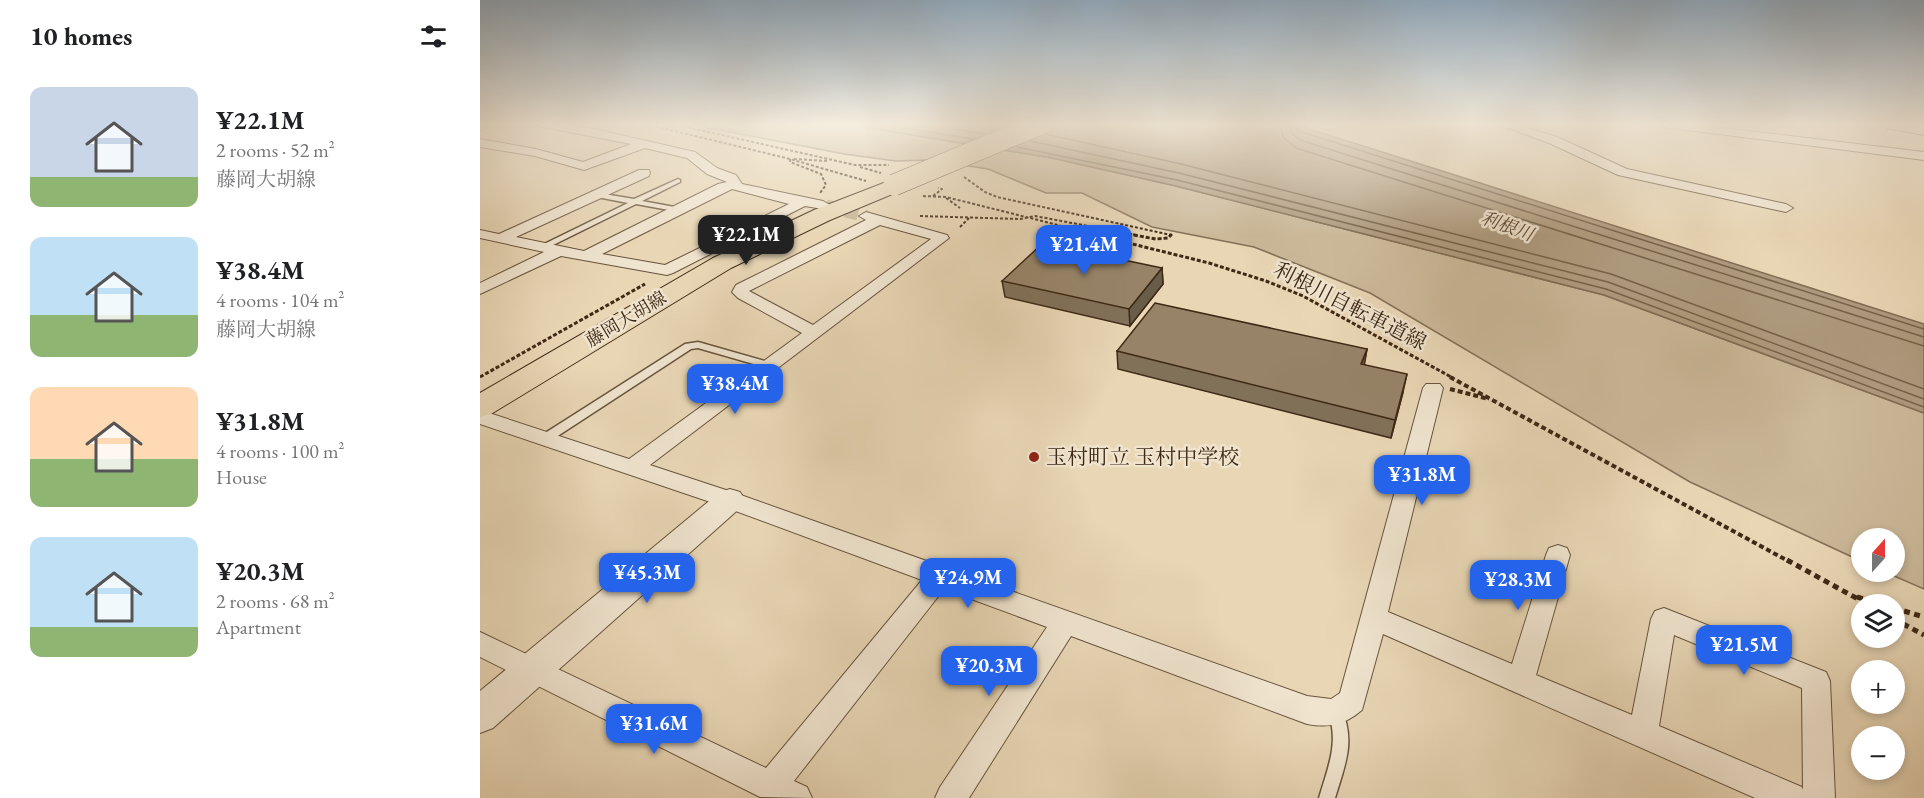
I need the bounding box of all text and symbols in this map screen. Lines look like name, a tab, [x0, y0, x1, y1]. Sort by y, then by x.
text: 10 homes	[30, 19, 132, 53]
icon: filters	[417, 20, 450, 53]
text: ¥22.1M	[216, 103, 305, 137]
icon: home	[78, 111, 150, 183]
text: 2 rooms · 52 m²	[216, 137, 335, 163]
text: 藤岡大胡線	[216, 166, 316, 192]
water label: 利根川	[1478, 205, 1538, 246]
pin: ¥22.1M	[697, 215, 795, 266]
text: ¥22.1M	[712, 221, 780, 247]
pin: ¥21.4M	[1035, 225, 1133, 276]
text: ¥21.4M	[1050, 231, 1118, 257]
text: ¥38.4M	[216, 253, 305, 287]
street label: 利根川自転車道線	[1269, 255, 1431, 356]
icon: home	[78, 261, 150, 333]
street label: 藤岡大胡線	[581, 286, 670, 352]
text: 4 rooms · 104 m²	[216, 287, 344, 313]
text: 藤岡大胡線	[216, 316, 316, 342]
pin: ¥38.4M	[686, 364, 784, 415]
text: ¥38.4M	[701, 370, 769, 396]
text: ¥31.8M	[216, 404, 305, 438]
icon: home	[78, 411, 150, 483]
text: 4 rooms · 100 m²	[216, 438, 344, 464]
place label: 玉村町立 玉村中学校	[1046, 443, 1239, 470]
marker: 玉村町立 玉村中学校	[1027, 450, 1041, 464]
pin: ¥31.8M	[1373, 455, 1471, 506]
text: ¥31.8M	[1388, 461, 1456, 487]
text: House	[216, 464, 267, 490]
north arrow	[1851, 528, 1905, 582]
map controls	[1851, 528, 1905, 780]
pin: ¥45.3M	[598, 553, 696, 604]
text: ¥20.3M	[216, 554, 305, 588]
pin: ¥24.9M	[919, 558, 1017, 609]
text: ¥45.3M	[613, 559, 681, 585]
pin: ¥28.3M	[1469, 560, 1567, 611]
icon: home	[78, 561, 150, 633]
text: ¥24.9M	[934, 564, 1002, 590]
text: ¥28.3M	[1484, 566, 1552, 592]
text: 2 rooms · 68 m²	[216, 588, 335, 614]
button: layers	[1851, 594, 1905, 648]
text: Apartment	[216, 614, 301, 640]
pin: ¥21.5M	[1695, 625, 1793, 676]
text: ¥21.5M	[1710, 631, 1778, 657]
pin: ¥20.3M	[940, 646, 1038, 697]
text: ¥20.3M	[955, 652, 1023, 678]
button: +	[1851, 660, 1905, 714]
pin: ¥31.6M	[605, 704, 703, 755]
text: ¥31.6M	[620, 710, 688, 736]
button: −	[1851, 726, 1905, 780]

